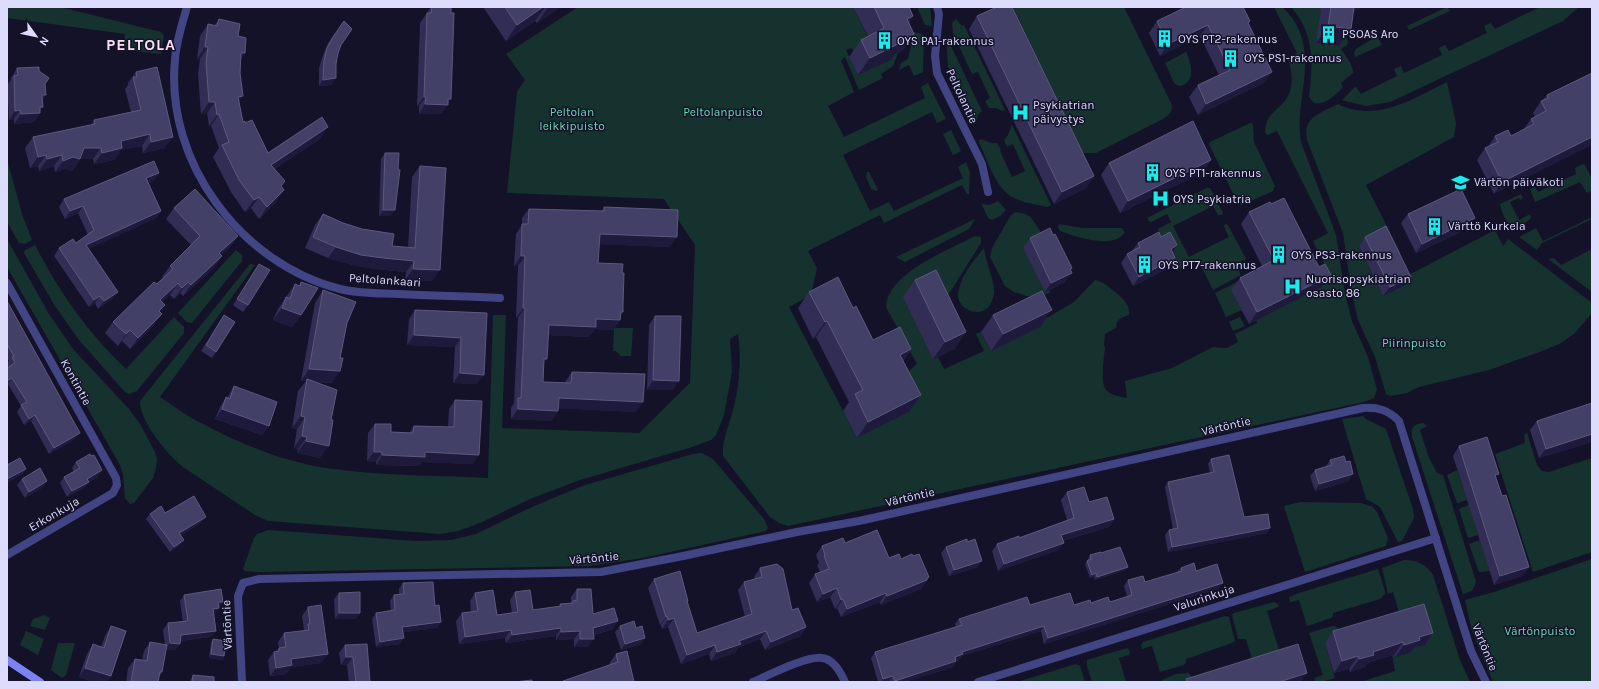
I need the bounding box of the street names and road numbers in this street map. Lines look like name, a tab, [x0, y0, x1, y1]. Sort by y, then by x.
street label: Peltolantie	[943, 66, 981, 126]
street label: Peltolankaari	[348, 270, 422, 290]
street label: Kontintie	[58, 356, 94, 408]
street label: Värtöntie	[1200, 414, 1252, 438]
street label: Värtöntie	[884, 485, 936, 509]
street label: Erkonkuja	[26, 494, 82, 534]
street label: Värtöntie	[569, 549, 619, 567]
street label: Valurinkuja	[1172, 582, 1236, 614]
street label: Värtöntie	[219, 600, 235, 650]
street label: Värtöntie	[1469, 621, 1501, 673]

